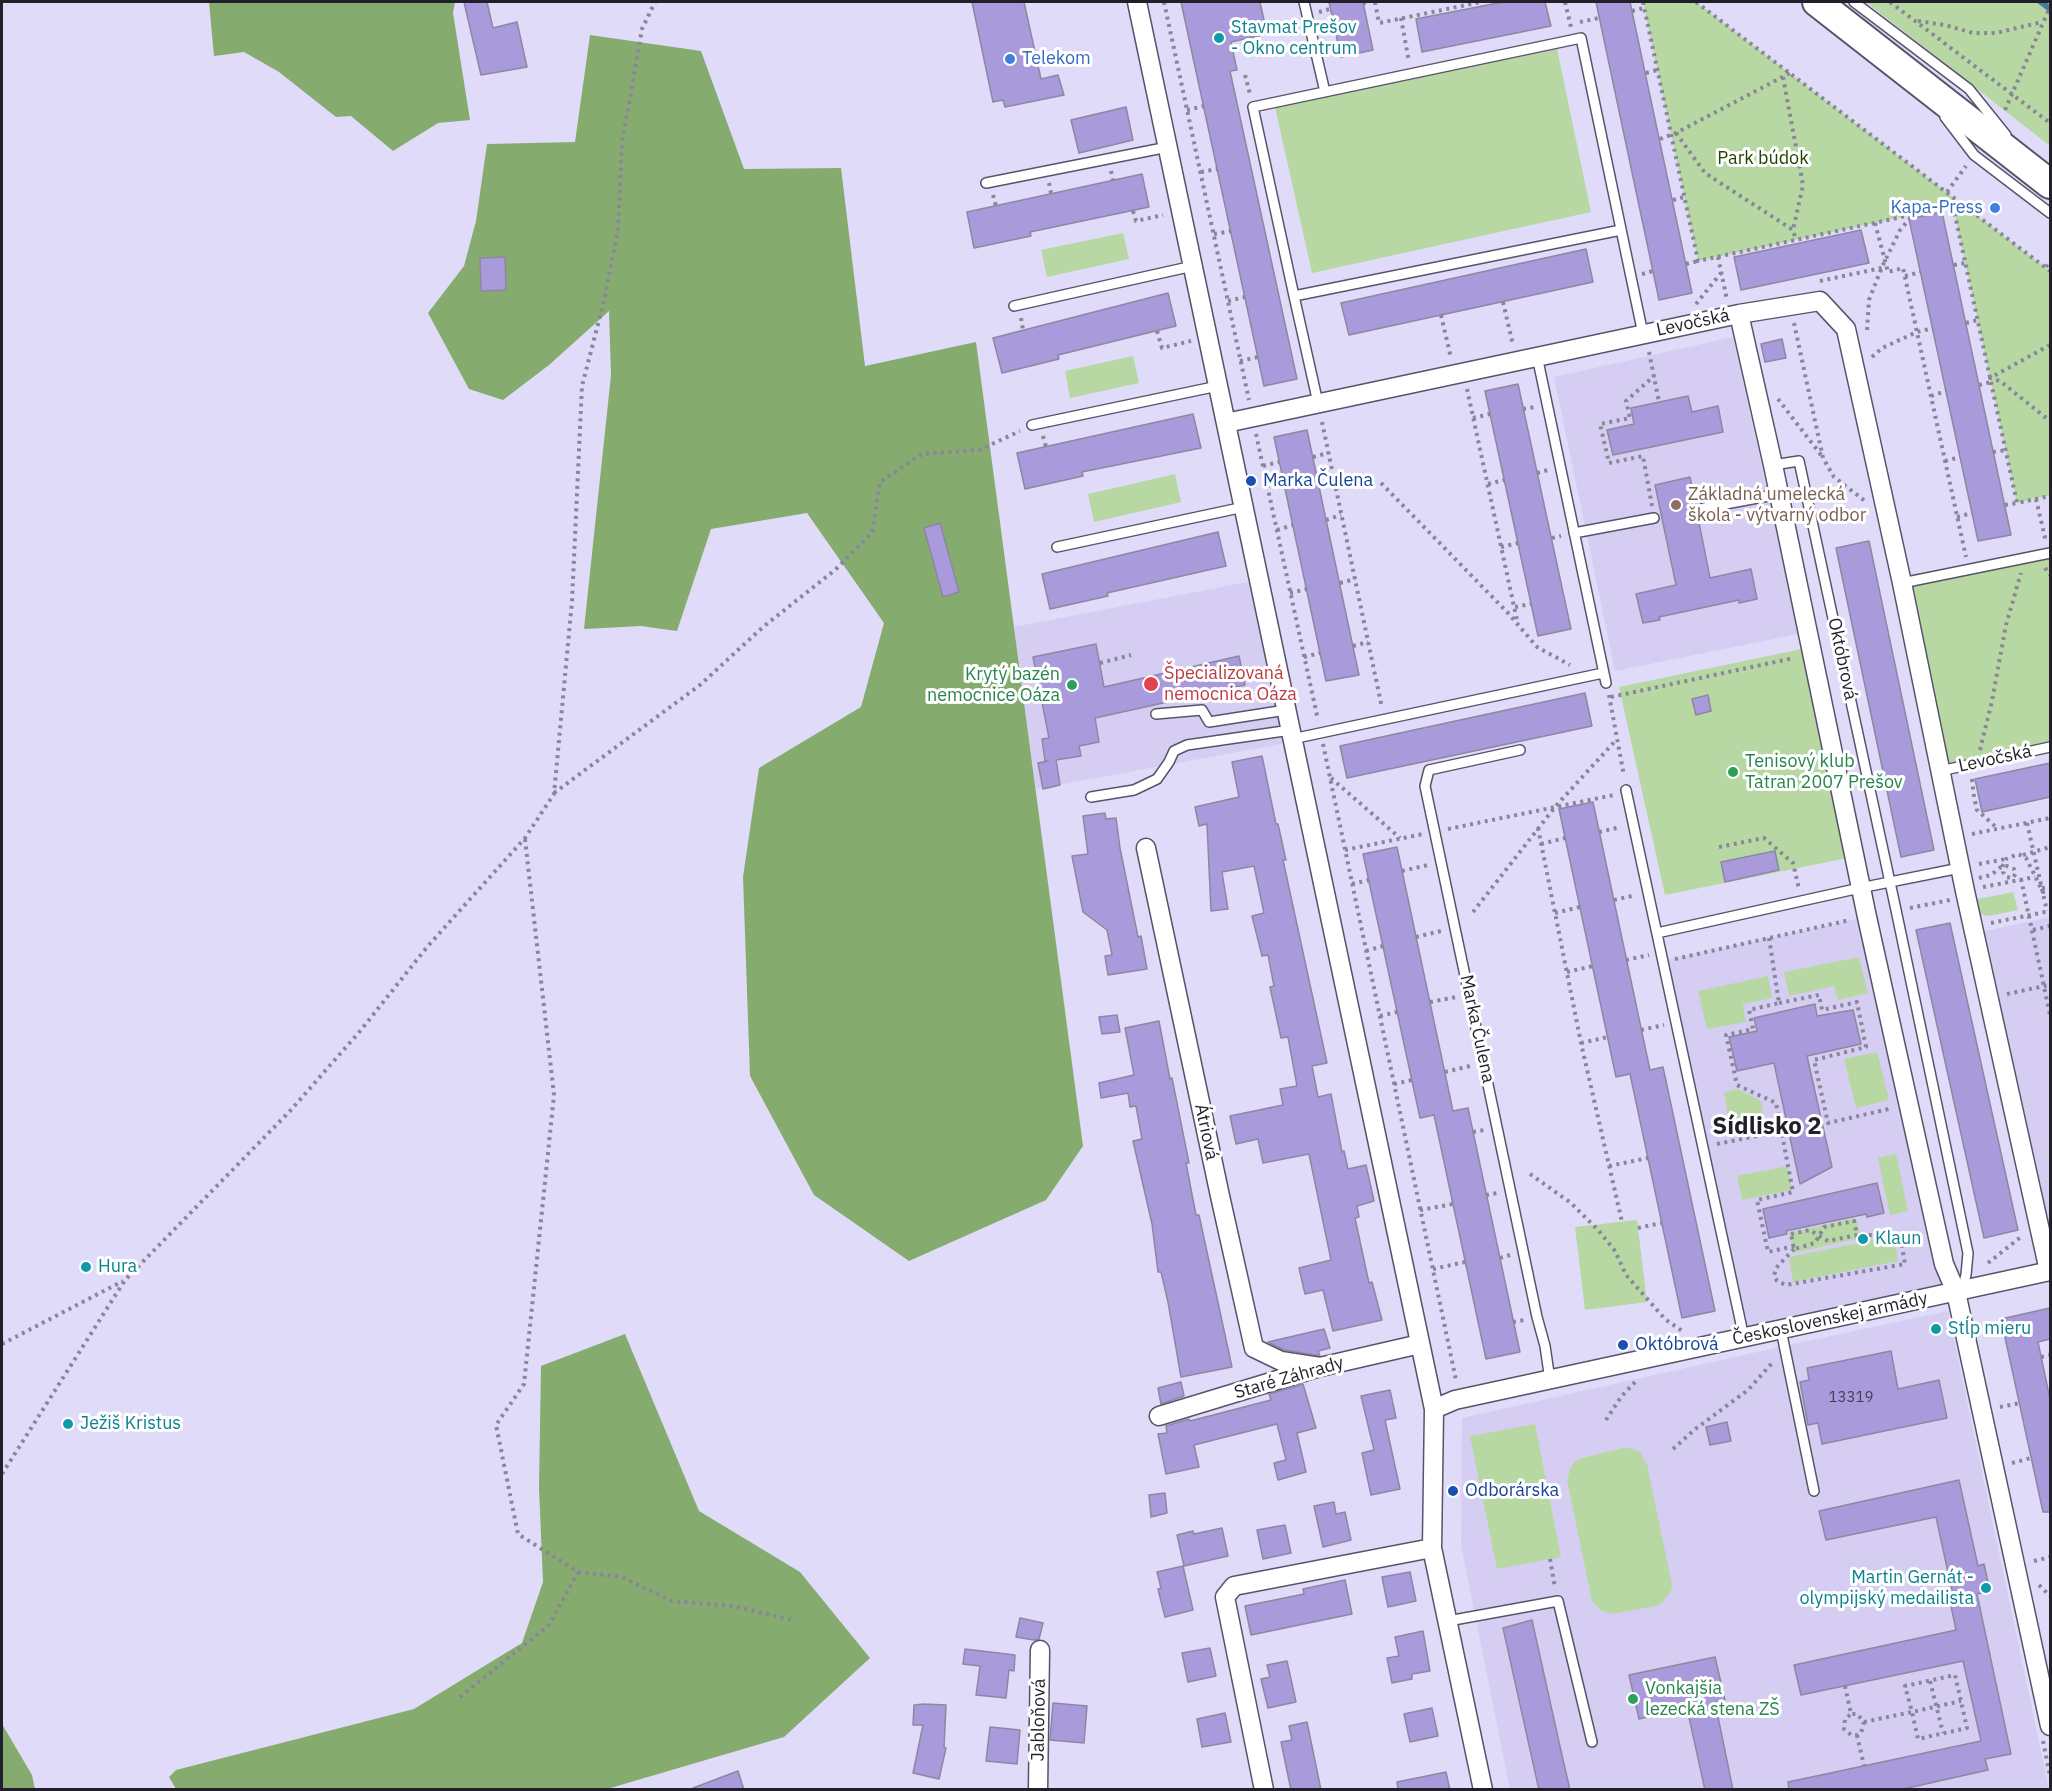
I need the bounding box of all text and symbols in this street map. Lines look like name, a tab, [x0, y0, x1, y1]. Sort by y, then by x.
place label: Stavmat Prešov - Okno centrum	[1231, 17, 1357, 60]
marker: Stavmat Prešov - Okno centrum	[1212, 31, 1226, 45]
place label: Telekom	[1022, 48, 1091, 70]
marker: Telekom	[1003, 52, 1017, 66]
park label: Park búdok	[1717, 148, 1809, 170]
place label: Kapa-Press	[1891, 197, 1983, 219]
marker: Kapa-Press	[1988, 201, 2002, 215]
street label: Levočská	[1654, 305, 1732, 341]
place label: Marka Čulena	[1263, 470, 1373, 492]
marker: Marka Čulena	[1244, 474, 1258, 488]
place label: Základná umelecká škola - výtvarný odbor	[1688, 484, 1866, 526]
marker: Základná umelecká škola - výtvarný odbor	[1669, 498, 1683, 512]
street label: Októbrová	[1823, 616, 1861, 702]
place label: Špecializovaná nemocnica Oáza	[1164, 663, 1297, 706]
place label: Krytý bazén nemocnice Oáza	[927, 664, 1060, 706]
marker: Špecializovaná nemocnica Oáza	[1142, 675, 1160, 693]
marker: Krytý bazén nemocnice Oáza	[1065, 678, 1079, 692]
street label: Levočská	[1956, 741, 2034, 777]
place label: Tenisový klub Tatran 2007 Prešov	[1745, 751, 1903, 794]
marker: Tenisový klub Tatran 2007 Prešov	[1726, 765, 1740, 779]
street label: Marka Čulena	[1455, 973, 1499, 1085]
street label: Átriová	[1189, 1102, 1223, 1162]
district label: Sídlisko 2	[1712, 1113, 1822, 1141]
place label: Klaun	[1875, 1228, 1921, 1250]
marker: Klaun	[1856, 1232, 1870, 1246]
place label: Hura	[98, 1256, 137, 1278]
marker: Hura	[79, 1260, 93, 1274]
street label: Československej armády	[1730, 1288, 1930, 1350]
place label: Stĺp mieru	[1948, 1318, 2031, 1340]
marker: Stĺp mieru	[1929, 1322, 1943, 1336]
place label: Októbrová	[1635, 1334, 1719, 1356]
marker: Októbrová	[1616, 1338, 1630, 1352]
street label: Staré Záhrady	[1232, 1352, 1346, 1404]
house number: 13319	[1829, 1389, 1873, 1407]
place label: Ježiš Kristus	[80, 1413, 181, 1435]
marker: Ježiš Kristus	[61, 1417, 75, 1431]
place label: Odborárska	[1465, 1480, 1559, 1502]
marker: Odborárska	[1446, 1484, 1460, 1498]
place label: Martin Gernát - olympijský medailista	[1799, 1567, 1974, 1610]
marker: Martin Gernát - olympijský medailista	[1979, 1581, 1993, 1595]
street label: Jabloňová	[1027, 1678, 1051, 1762]
place label: Vonkajšia lezecká stena ZŠ	[1645, 1678, 1780, 1720]
marker: Vonkajšia lezecká stena ZŠ	[1626, 1692, 1640, 1706]

